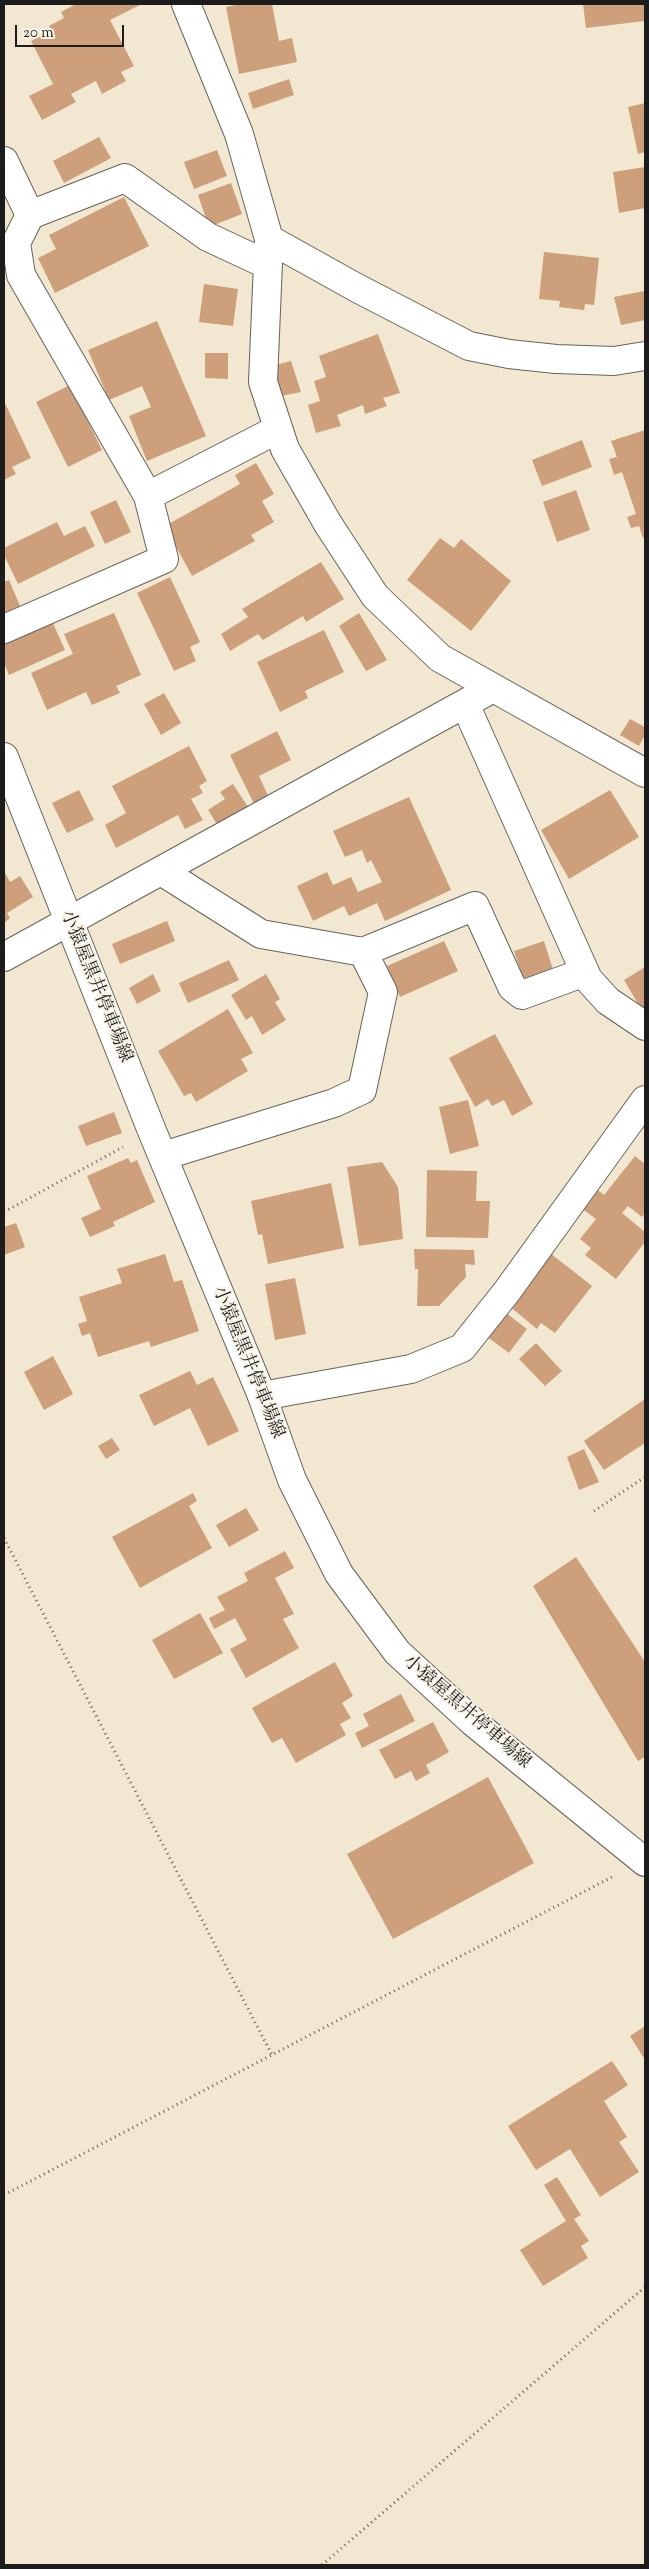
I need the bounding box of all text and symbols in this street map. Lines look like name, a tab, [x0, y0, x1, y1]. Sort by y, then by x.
scale bar	[18, 15, 126, 47]
text: 20 m	[23, 23, 54, 44]
street label: 小猿屋黒井停車場線	[55, 908, 135, 1066]
street label: 小猿屋黒井停車場線	[207, 1284, 287, 1442]
street label: 小猿屋黒井停車場線	[398, 1652, 534, 1774]

